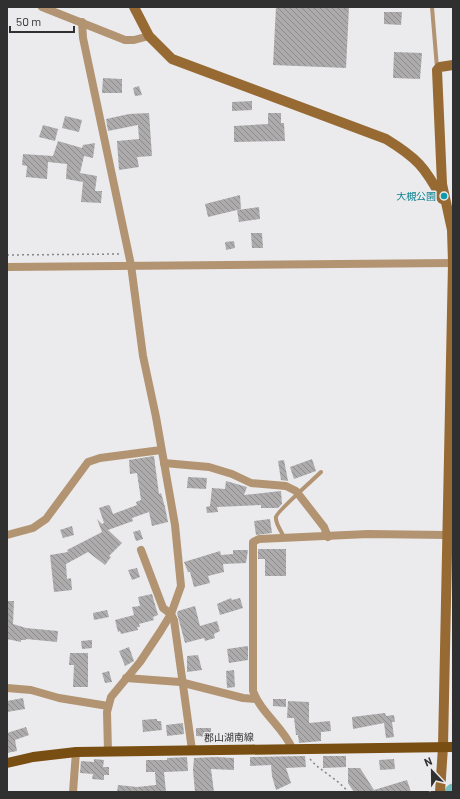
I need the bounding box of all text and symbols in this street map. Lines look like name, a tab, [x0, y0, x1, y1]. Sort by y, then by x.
scale bar	[10, 8, 74, 34]
text: 50 m	[16, 14, 41, 28]
place label: 大槻公園	[396, 190, 436, 202]
marker: 大槻公園	[439, 191, 449, 201]
street label: 郡山湖南線	[204, 731, 254, 743]
north arrow	[412, 751, 452, 791]
text: N	[422, 754, 434, 769]

